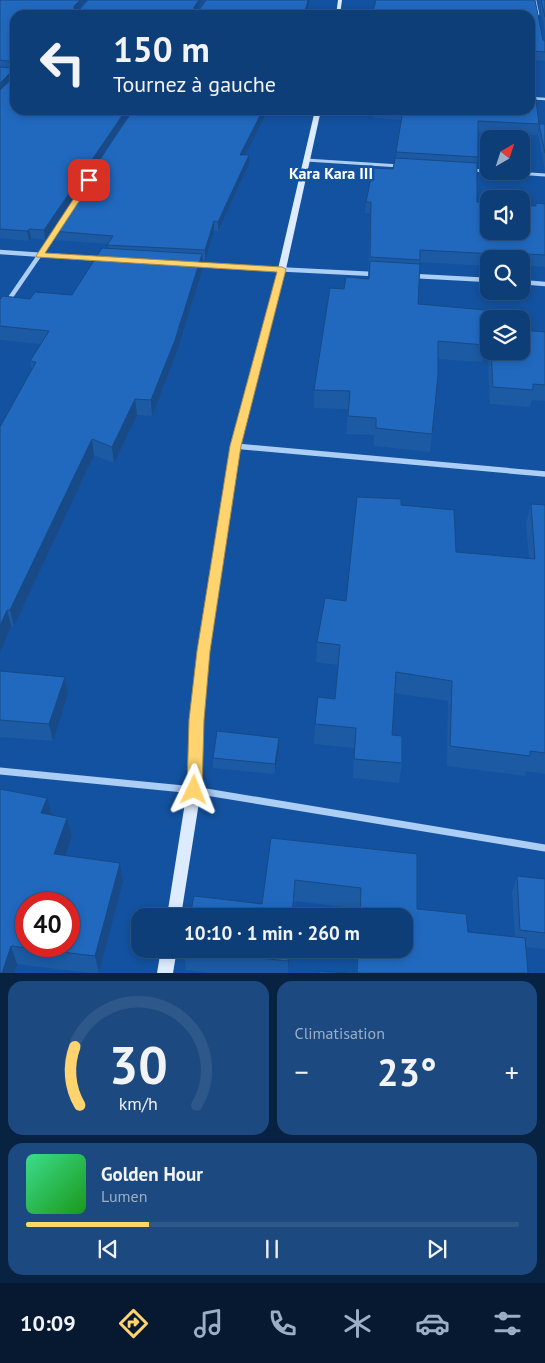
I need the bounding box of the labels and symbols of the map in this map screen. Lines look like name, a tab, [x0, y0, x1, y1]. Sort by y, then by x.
north arrow	[480, 130, 530, 180]
pin	[68, 159, 110, 201]
district label: Kara Kara III	[289, 163, 373, 183]
position arrow	[167, 763, 219, 815]
speed limit sign: 40	[15, 892, 80, 957]

